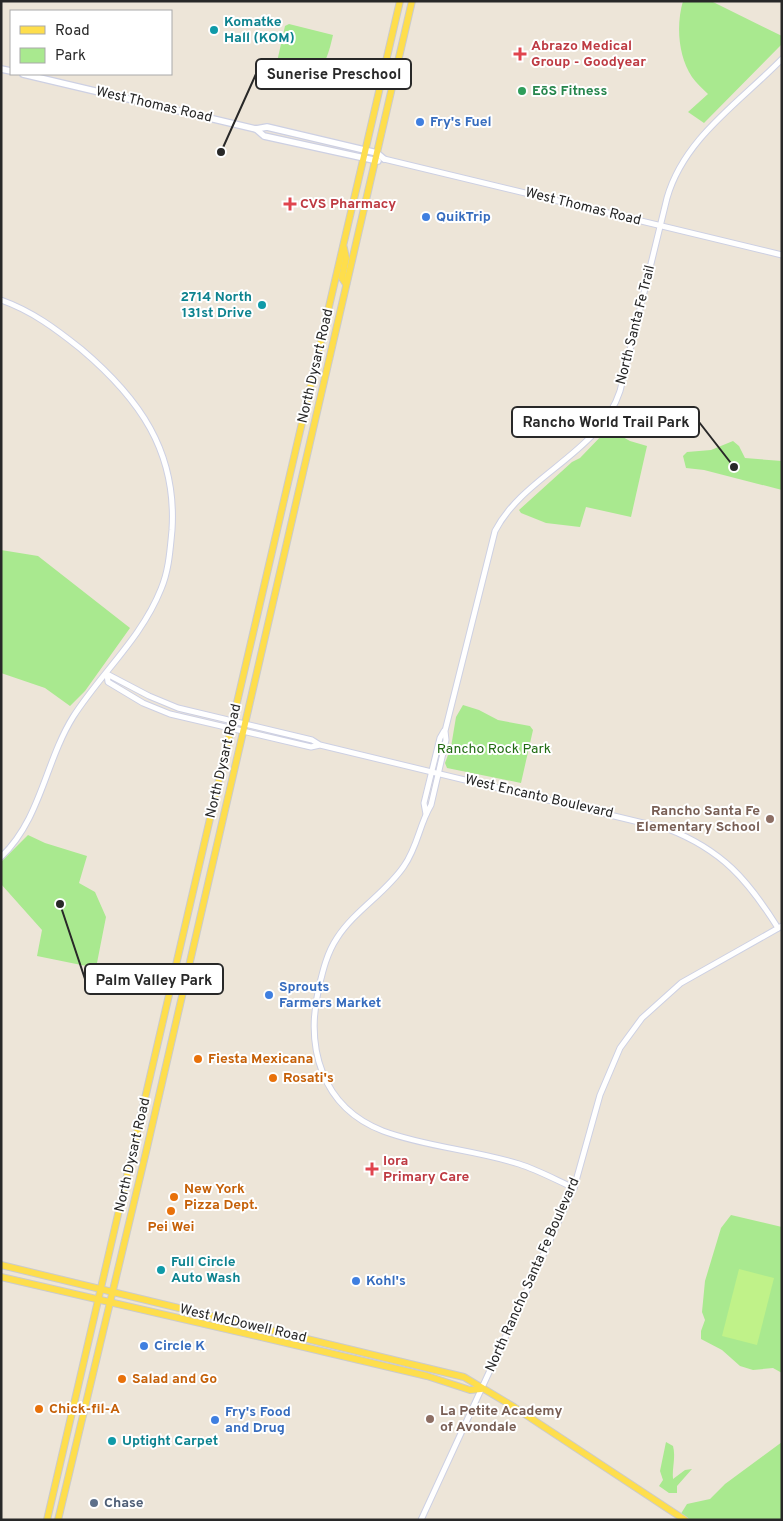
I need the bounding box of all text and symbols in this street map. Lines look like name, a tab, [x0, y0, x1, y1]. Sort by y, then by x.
legend	[10, 10, 172, 75]
place label: Komatke Hall (KOM)	[224, 14, 295, 47]
text: Road	[55, 22, 90, 41]
marker: Komatke Hall (KOM)	[208, 24, 220, 36]
place label: Abrazo Medical Group - Goodyear	[531, 38, 646, 71]
text: Park	[55, 47, 86, 66]
marker: Abrazo Medical Group - Goodyear	[513, 47, 527, 61]
callout: Sunerise Preschool	[256, 59, 411, 89]
text: Sunerise Preschool	[267, 66, 401, 85]
street label: West Thomas Road	[94, 83, 214, 127]
place label: EōS Fitness	[532, 83, 607, 100]
marker: EōS Fitness	[516, 85, 528, 97]
place label: Fry's Fuel	[430, 114, 492, 131]
marker: Fry's Fuel	[414, 116, 426, 128]
street label: West Thomas Road	[523, 184, 643, 230]
place label: CVS Pharmacy	[300, 196, 396, 213]
marker: CVS Pharmacy	[284, 198, 296, 210]
place label: QuikTrip	[436, 209, 491, 226]
marker: QuikTrip	[420, 211, 432, 223]
street label: North Santa Fe Trail	[613, 263, 659, 387]
place label: 2714 North 131st Drive	[180, 289, 252, 322]
marker: 2714 North 131st Drive	[256, 299, 268, 311]
street label: North Dysart Road	[295, 307, 337, 425]
callout: Rancho World Trail Park	[512, 407, 699, 437]
text: Rancho World Trail Park	[522, 414, 690, 433]
street label: North Dysart Road	[203, 702, 245, 820]
park label: Rancho Rock Park	[437, 741, 551, 758]
street label: West Encanto Boulevard	[463, 772, 615, 822]
place label: Rancho Santa Fe Elementary School	[636, 803, 760, 836]
marker: Rancho Santa Fe Elementary School	[764, 813, 776, 825]
callout: Palm Valley Park	[85, 964, 223, 994]
text: Palm Valley Park	[95, 972, 213, 991]
place label: Sprouts Farmers Market	[279, 979, 381, 1012]
marker: Sprouts Farmers Market	[263, 989, 275, 1001]
place label: Fiesta Mexicana	[208, 1051, 313, 1068]
marker: Fiesta Mexicana	[192, 1053, 204, 1065]
place label: Rosati's	[283, 1070, 334, 1087]
marker: Rosati's	[267, 1072, 279, 1084]
street label: North Dysart Road	[112, 1096, 154, 1214]
place label: Iora Primary Care	[383, 1153, 470, 1186]
marker: Iora Primary Care	[365, 1162, 379, 1176]
street label: North Rancho Santa Fe Boulevard	[482, 1175, 584, 1375]
place label: New York Pizza Dept.	[184, 1181, 258, 1214]
marker: New York Pizza Dept.	[168, 1191, 180, 1203]
marker: Pei Wei	[165, 1205, 177, 1217]
place label: Pei Wei	[147, 1219, 195, 1236]
place label: Full Circle Auto Wash	[171, 1254, 240, 1287]
marker: Full Circle Auto Wash	[155, 1264, 167, 1276]
place label: Kohl's	[366, 1273, 406, 1290]
marker: Kohl's	[350, 1275, 362, 1287]
street label: West McDowell Road	[178, 1301, 308, 1347]
place label: Circle K	[154, 1338, 205, 1355]
marker: Circle K	[138, 1340, 150, 1352]
place label: Salad and Go	[132, 1371, 217, 1388]
marker: Salad and Go	[116, 1373, 128, 1385]
place label: Chick-fil-A	[49, 1401, 120, 1418]
marker: Chick-fil-A	[33, 1403, 45, 1415]
place label: La Petite Academy of Avondale	[440, 1403, 562, 1436]
place label: Fry's Food and Drug	[225, 1404, 291, 1437]
marker: La Petite Academy of Avondale	[424, 1413, 436, 1425]
marker: Fry's Food and Drug	[209, 1414, 221, 1426]
place label: Uptight Carpet	[122, 1433, 218, 1450]
marker: Uptight Carpet	[106, 1435, 118, 1447]
place label: Chase	[104, 1495, 144, 1512]
marker: Chase	[88, 1497, 100, 1509]

